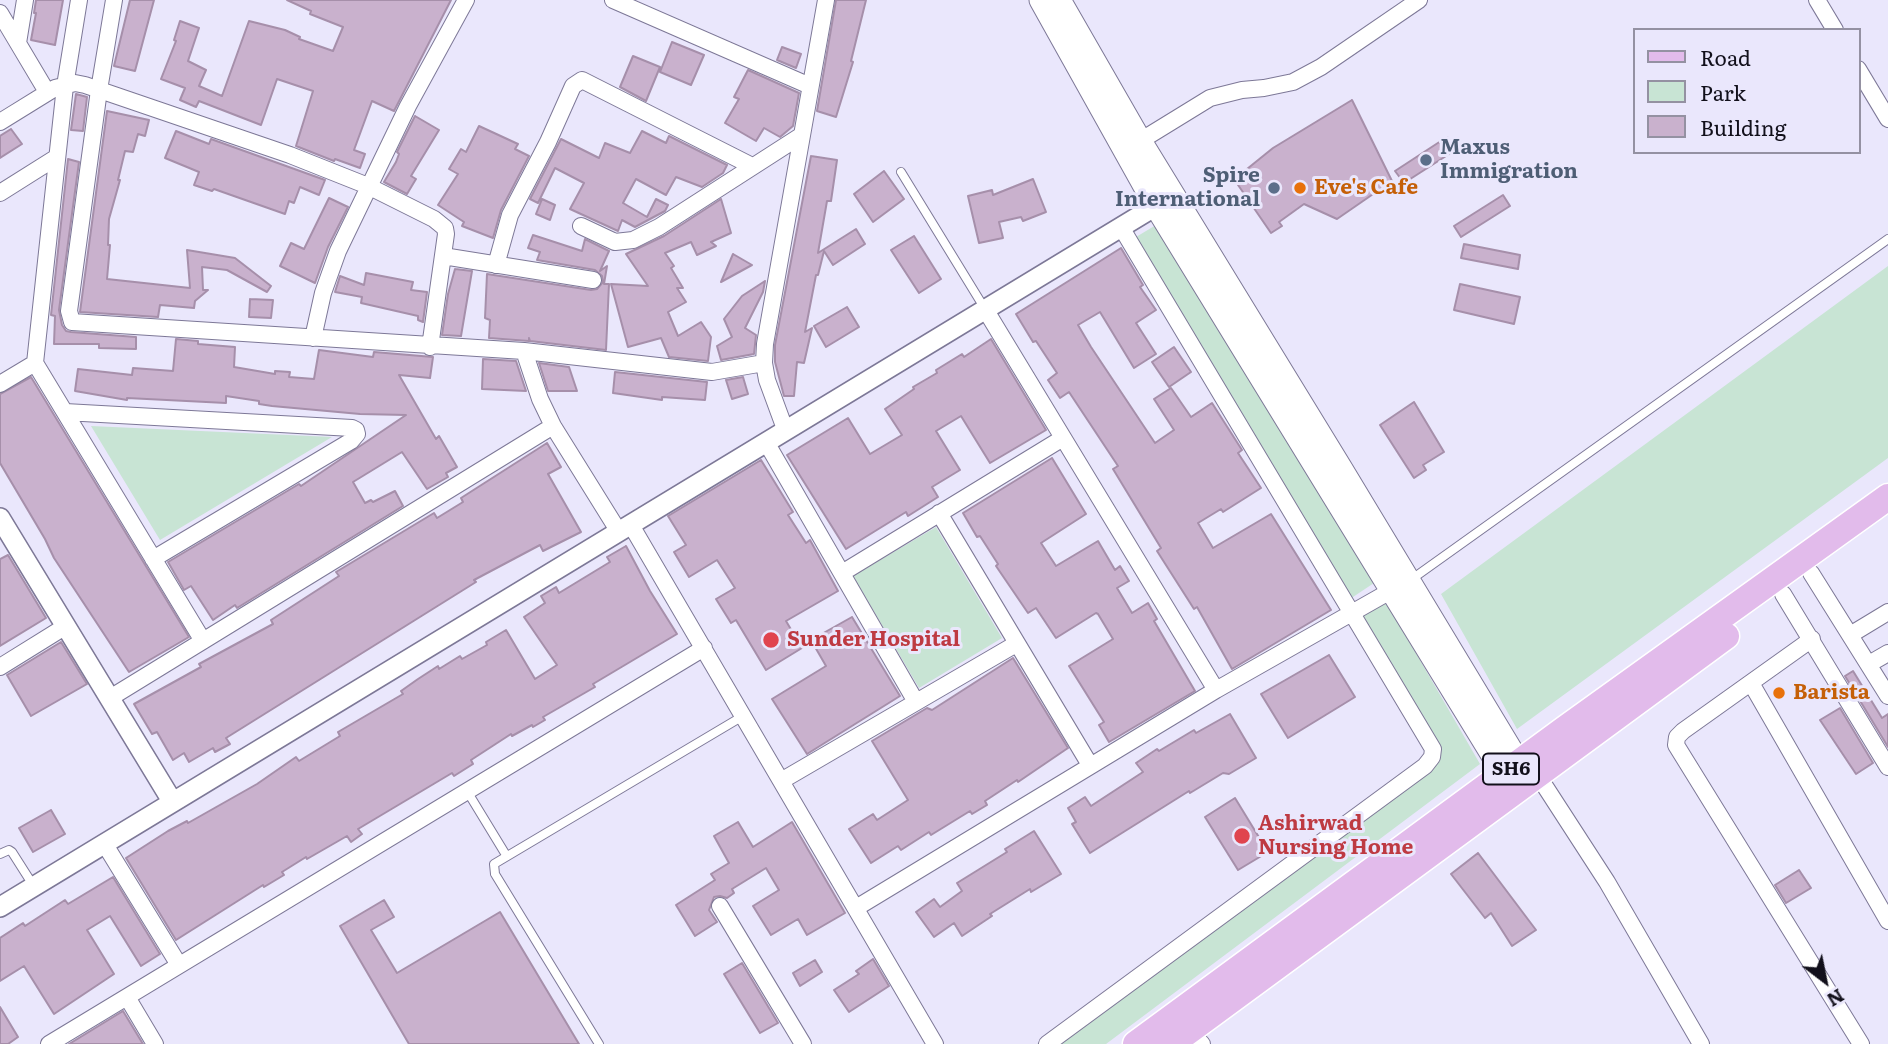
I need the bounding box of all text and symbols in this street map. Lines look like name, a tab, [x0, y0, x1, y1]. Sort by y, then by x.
legend	[1632, 28, 1860, 154]
text: Road	[1700, 41, 1751, 72]
text: Park	[1700, 76, 1746, 107]
text: Building	[1700, 111, 1786, 142]
place label: Maxus Immigration	[1440, 135, 1578, 185]
marker: Maxus Immigration	[1418, 152, 1434, 168]
place label: Spire International	[1115, 163, 1260, 213]
place label: Eve's Cafe	[1314, 175, 1418, 201]
marker: Spire International	[1266, 180, 1282, 196]
marker: Eve's Cafe	[1292, 180, 1308, 196]
place label: Sunder Hospital	[787, 627, 960, 653]
marker: Sunder Hospital	[761, 630, 781, 650]
place label: Barista	[1793, 680, 1870, 706]
marker: Barista	[1771, 685, 1787, 701]
road number: SH6	[1483, 754, 1539, 784]
place label: Ashirwad Nursing Home	[1258, 811, 1413, 861]
marker: Ashirwad Nursing Home	[1232, 826, 1252, 846]
north arrow	[1790, 946, 1860, 1016]
text: N	[1822, 983, 1850, 1015]

